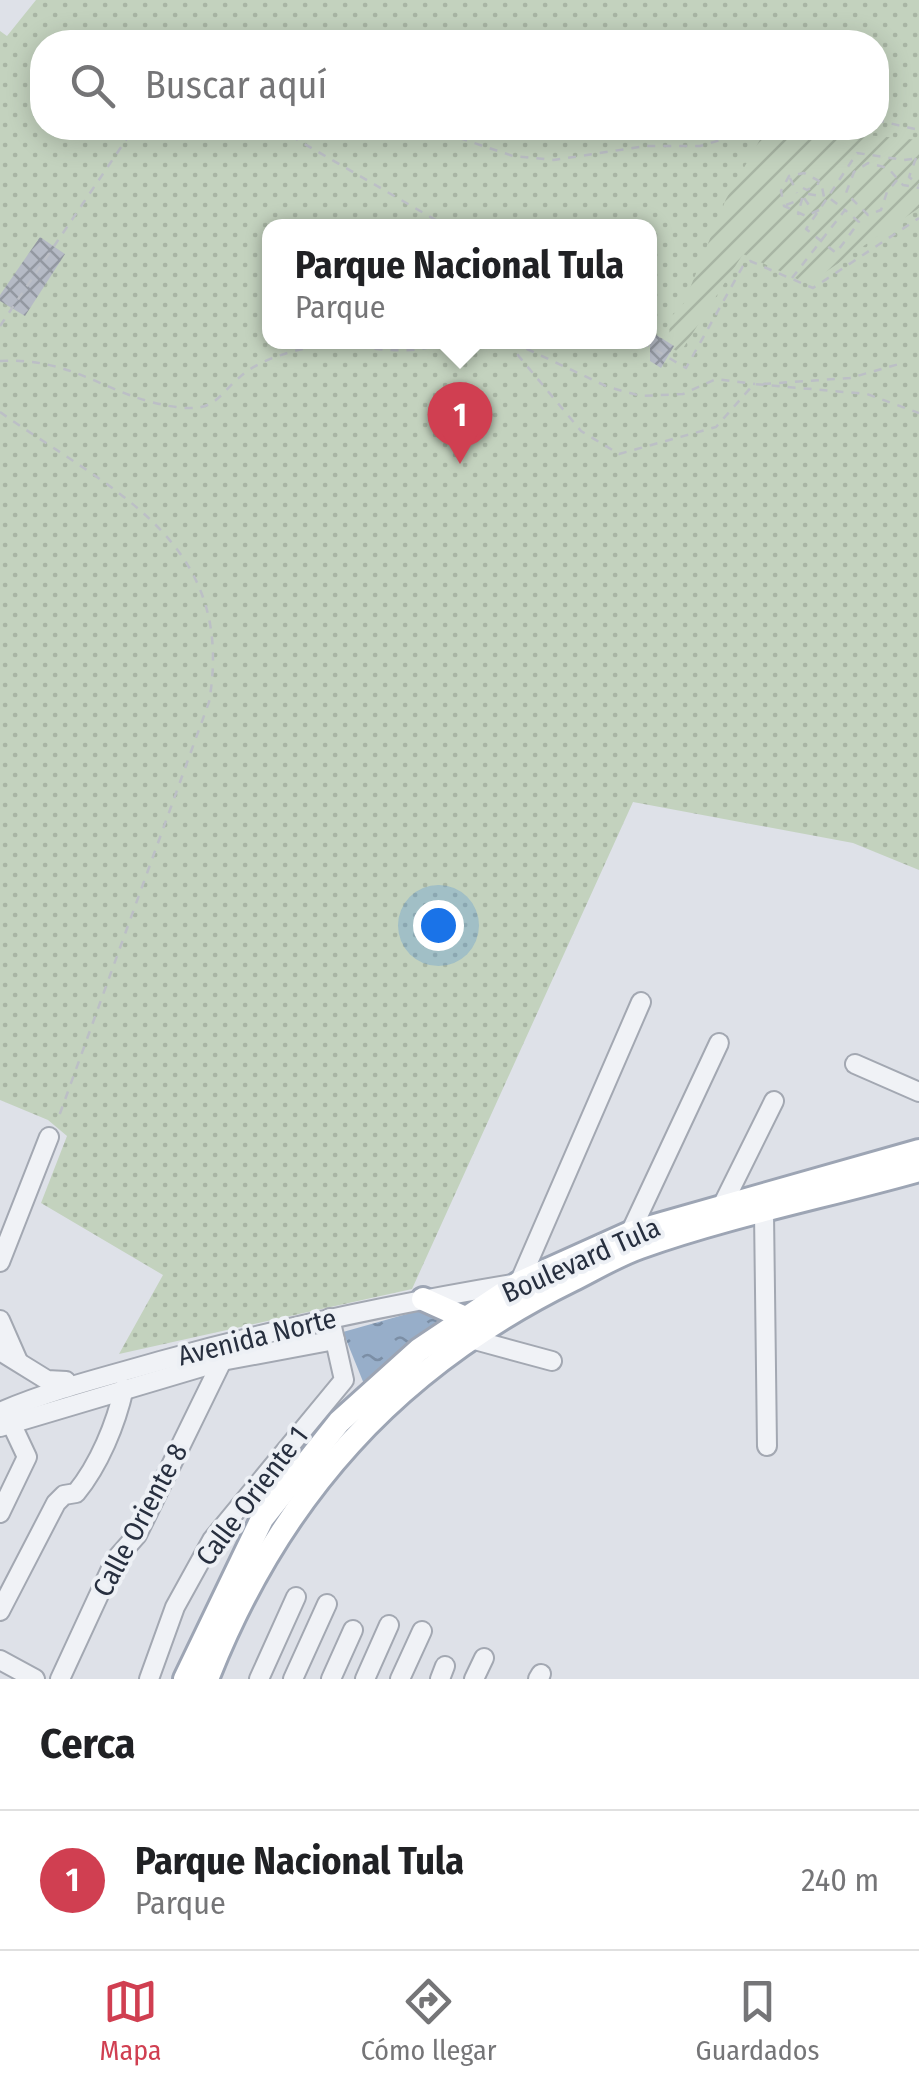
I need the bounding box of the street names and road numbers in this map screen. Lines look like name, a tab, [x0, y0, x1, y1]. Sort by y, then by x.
street label: Boulevard Tula	[497, 1210, 665, 1310]
street label: Avenida Norte	[174, 1301, 340, 1373]
street label: Calle Oriente 1	[189, 1420, 315, 1572]
street label: Calle Oriente 8	[86, 1438, 194, 1602]

